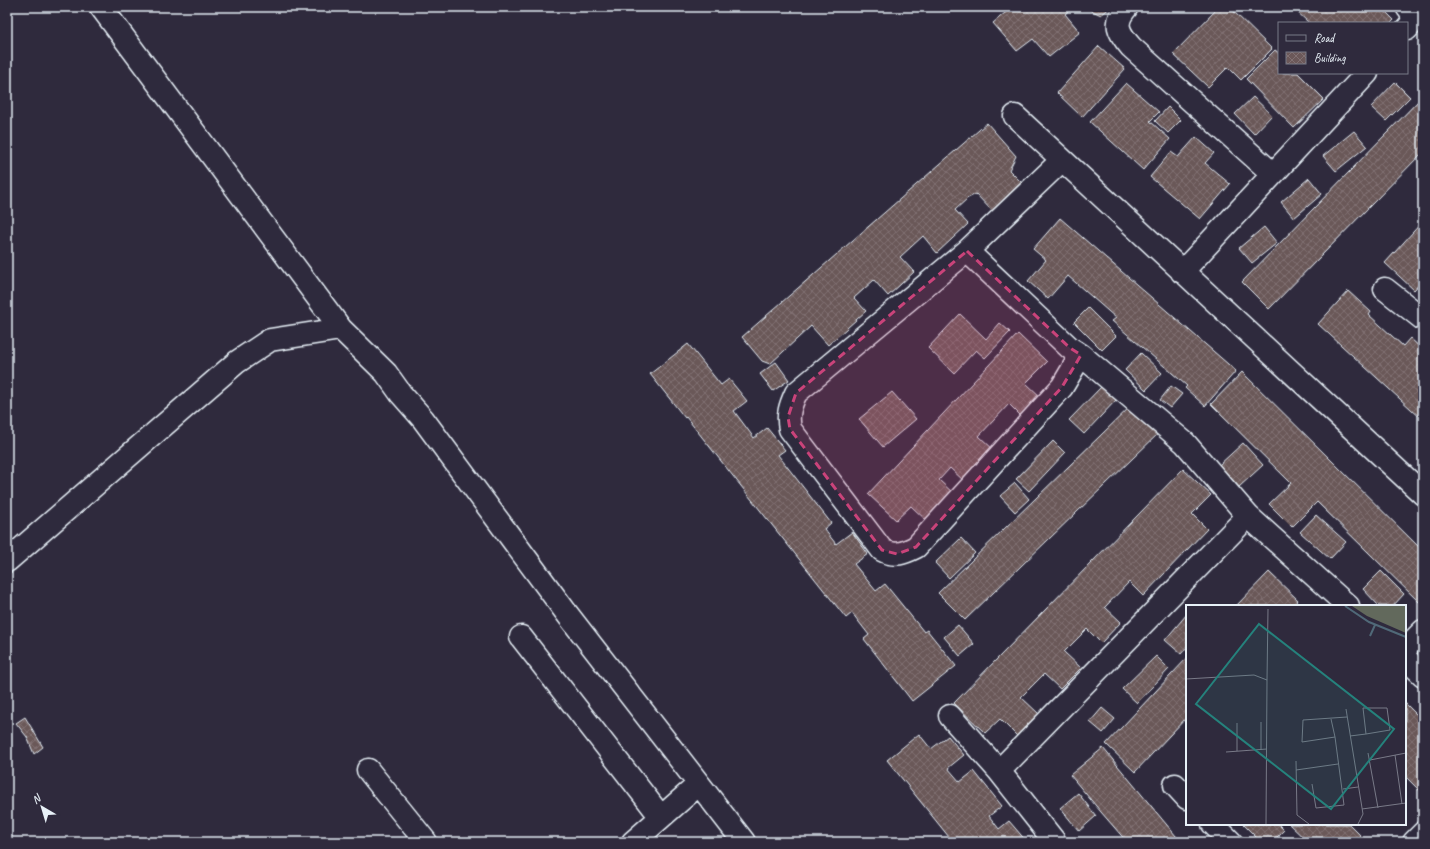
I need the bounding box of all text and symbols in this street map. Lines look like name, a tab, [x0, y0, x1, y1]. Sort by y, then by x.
legend	[1278, 22, 1408, 74]
text: Road	[1314, 30, 1336, 46]
text: Building	[1314, 50, 1346, 66]
inset map	[1186, 605, 1406, 825]
north arrow	[22, 787, 62, 827]
text: N	[29, 790, 45, 807]

